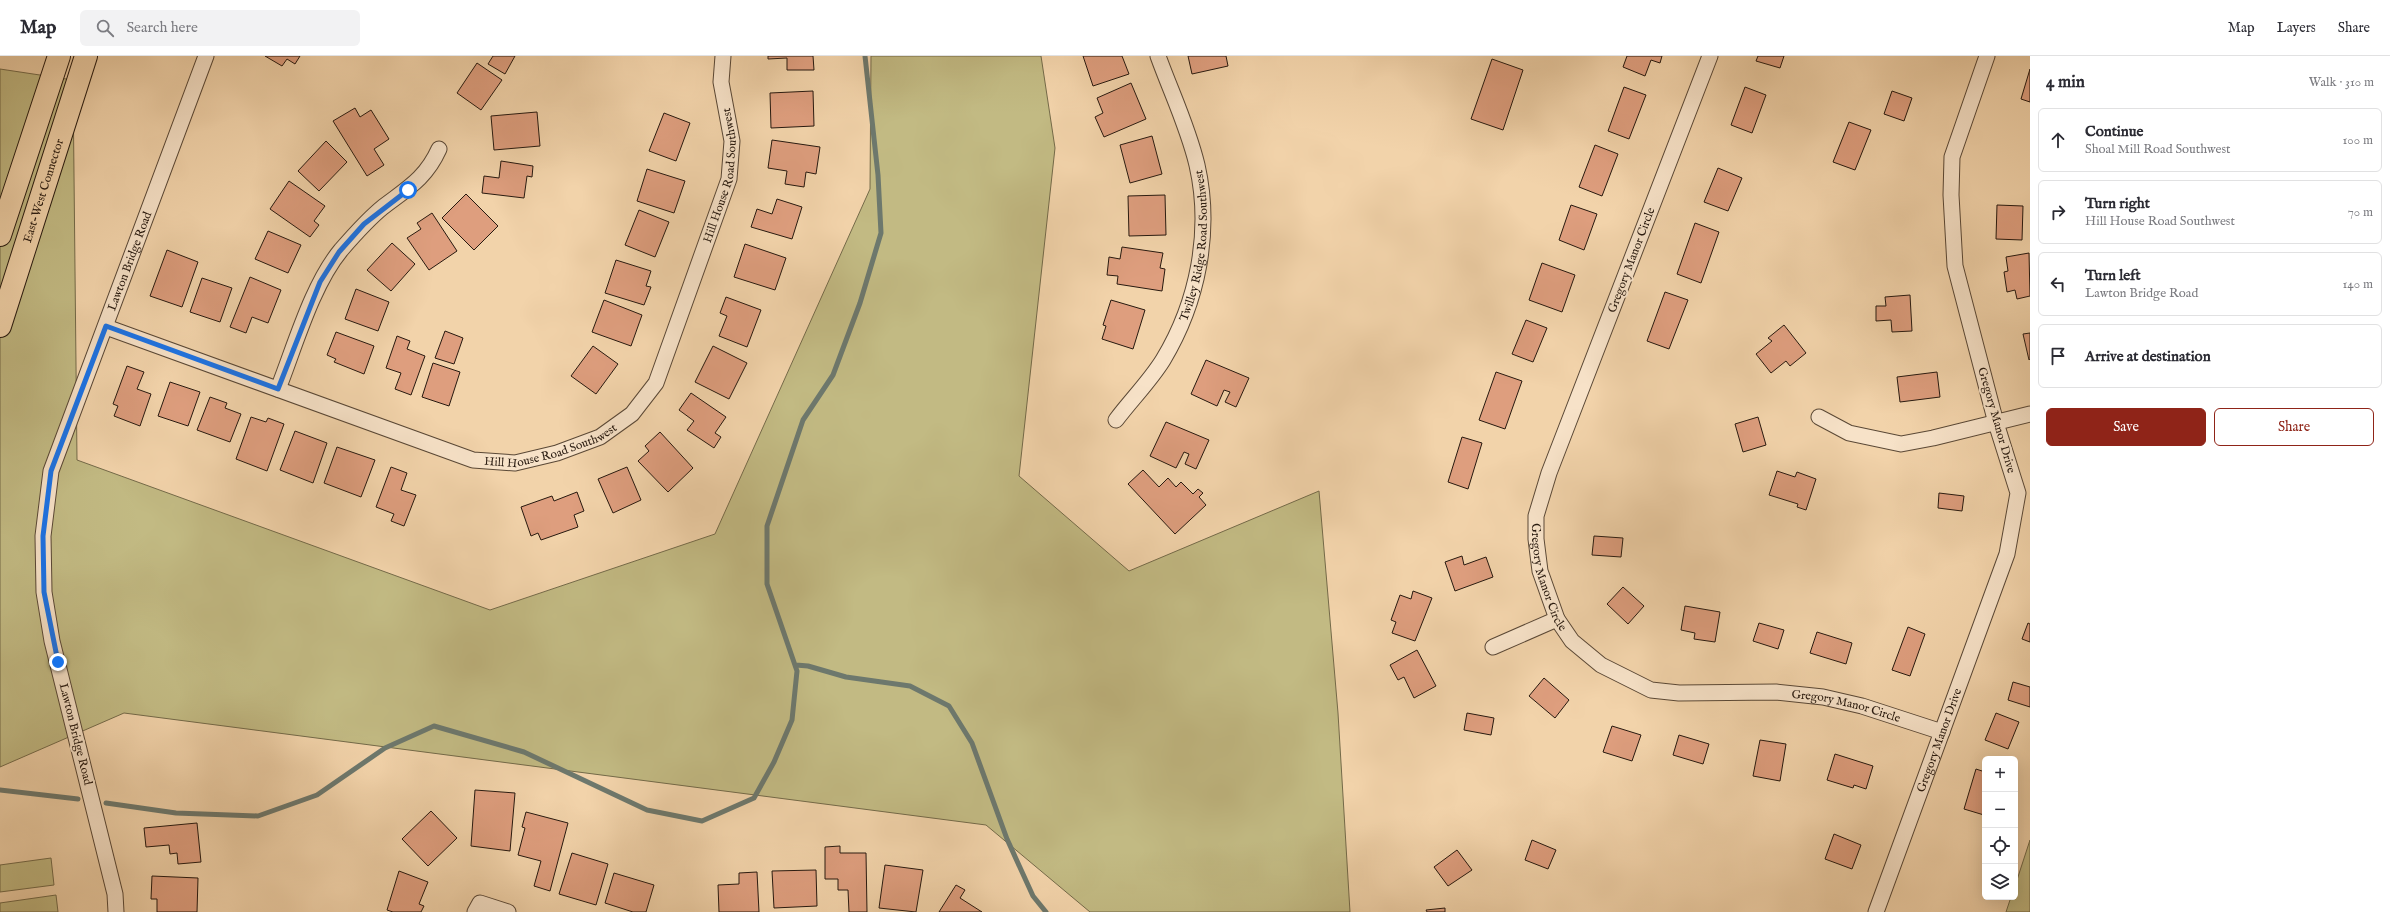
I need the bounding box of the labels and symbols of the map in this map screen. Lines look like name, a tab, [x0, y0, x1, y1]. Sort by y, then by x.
street label: Hill House Road Southwest	[700, 107, 740, 245]
street label: East-West Connector	[20, 136, 67, 245]
street label: Twilley Ridge Road Southwest	[1176, 169, 1211, 324]
route start	[399, 181, 417, 199]
street label: Gregory Manor Circle	[1604, 205, 1659, 315]
street label: Lawton Bridge Road	[105, 209, 155, 313]
street label: Gregory Manor Drive	[1974, 365, 2019, 475]
street label: Hill House Road Southwest	[484, 420, 620, 471]
street label: Gregory Manor Circle	[1528, 523, 1570, 634]
route end	[49, 653, 67, 671]
street label: Lawton Bridge Road	[56, 682, 96, 787]
street label: Gregory Manor Drive	[1913, 686, 1965, 794]
street label: Gregory Manor Circle	[1791, 687, 1903, 726]

